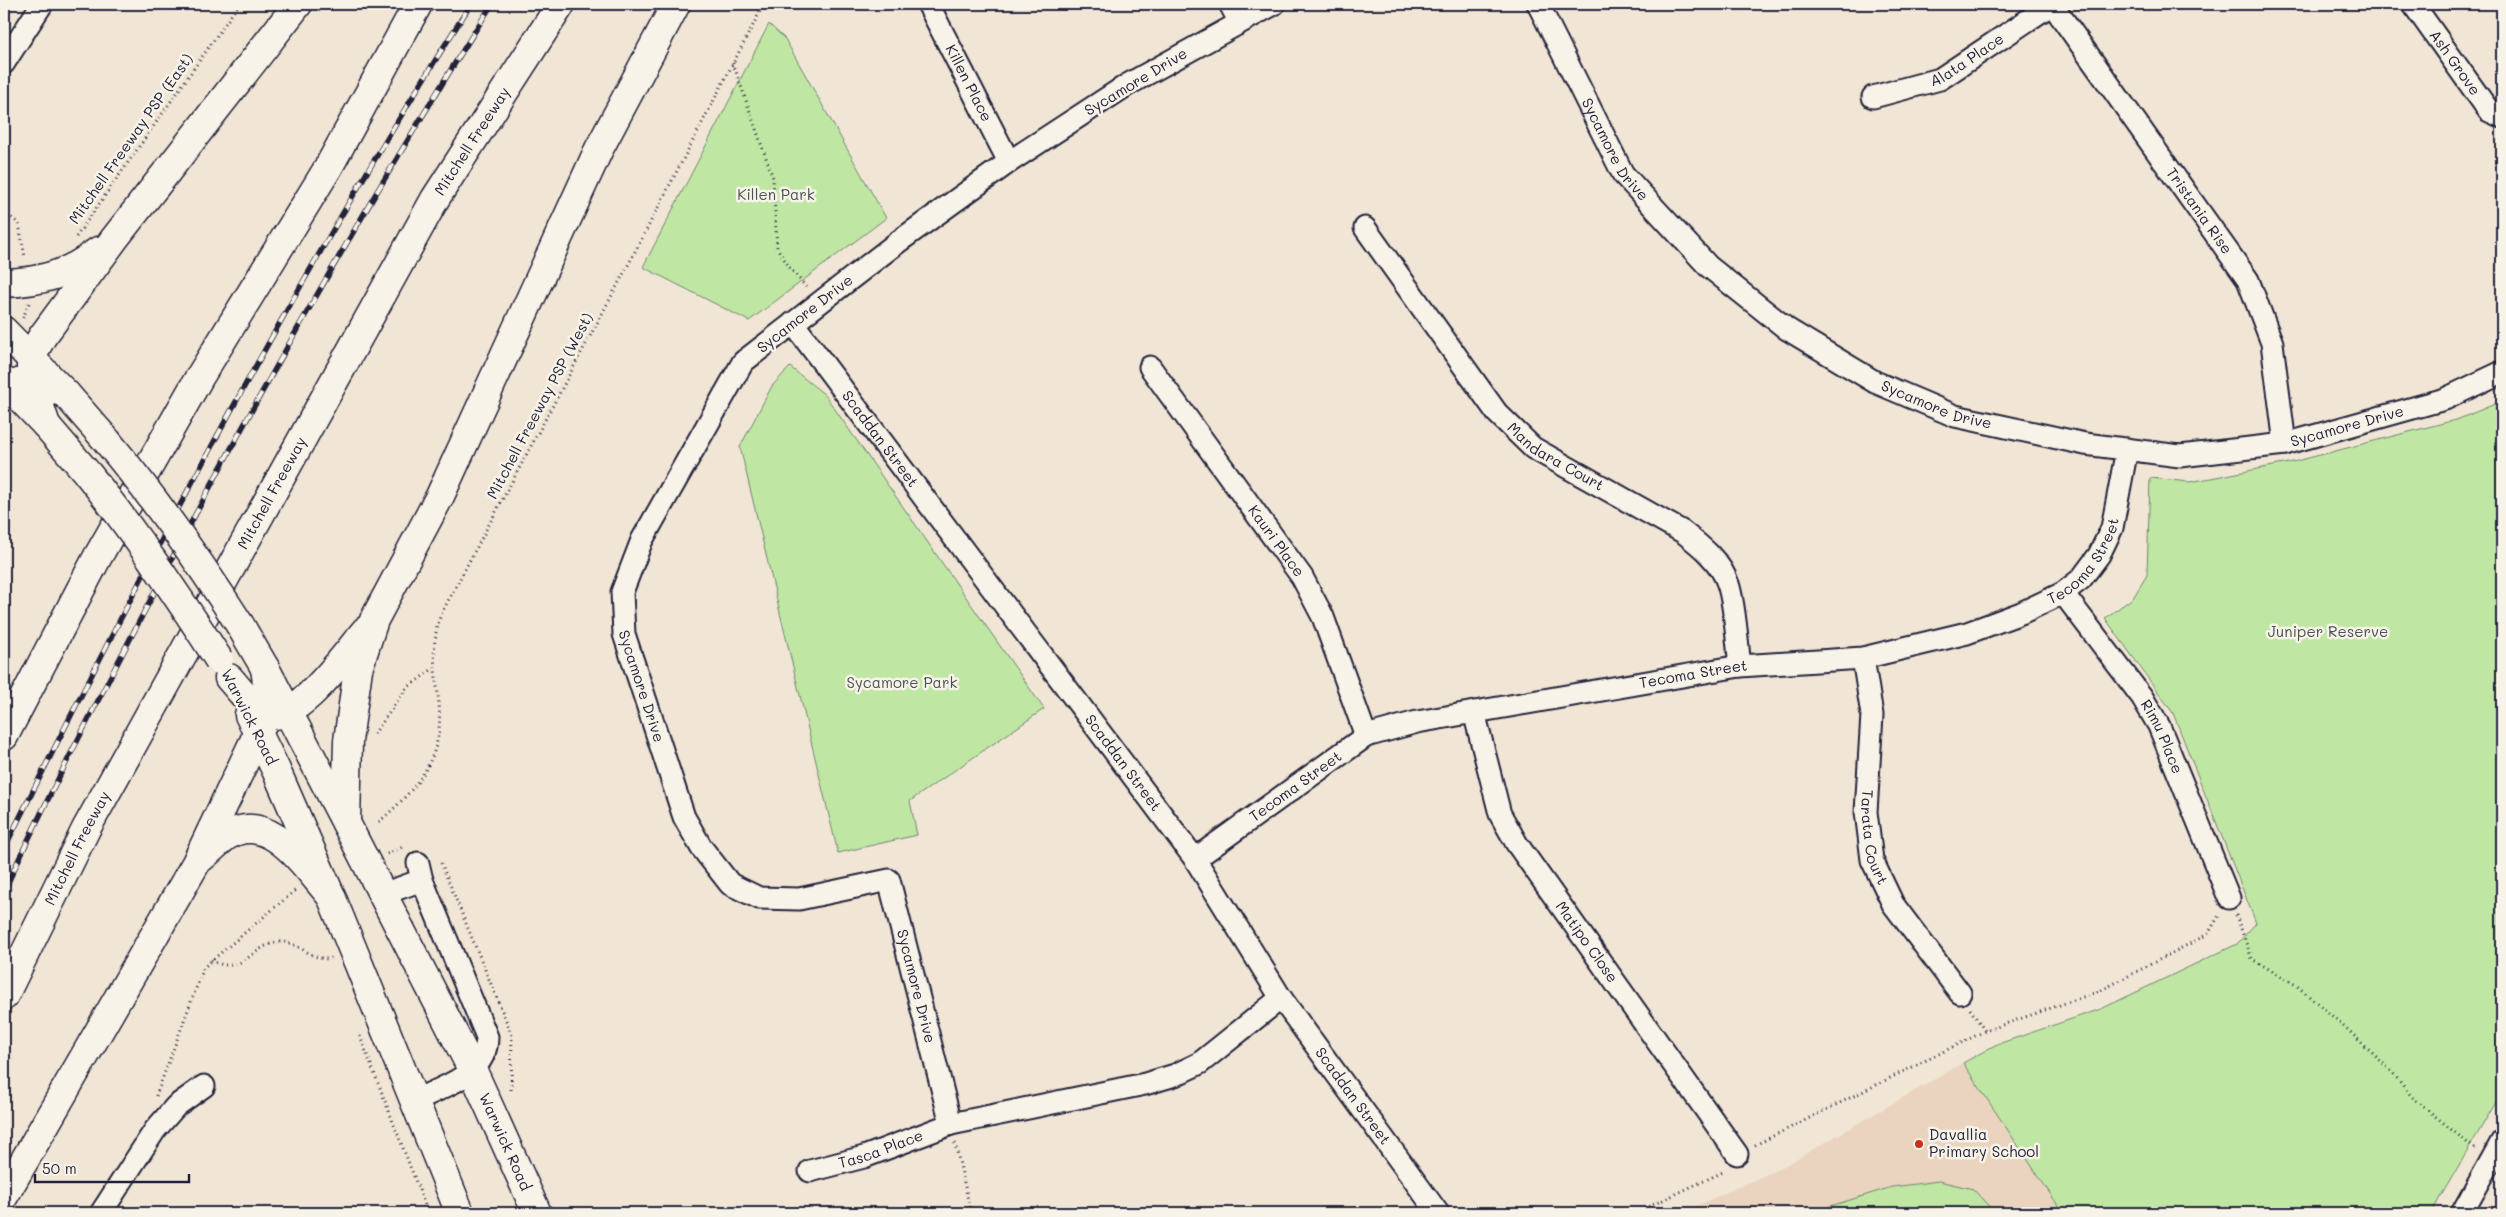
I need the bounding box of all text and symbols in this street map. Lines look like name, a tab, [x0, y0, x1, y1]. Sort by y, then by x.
street label: Ash Grove	[2425, 25, 2486, 99]
street label: Alata Place	[1928, 28, 2007, 90]
street label: Killen Place	[941, 41, 998, 125]
street label: Sycamore Drive	[1080, 43, 1191, 120]
street label: Mitchell Freeway PSP (East)	[64, 49, 197, 228]
street label: Mitchell Freeway	[429, 82, 514, 199]
street label: Sycamore Drive	[1578, 94, 1654, 205]
street label: Tristania Rise	[2162, 163, 2237, 258]
park label: Killen Park	[737, 184, 815, 204]
street label: Sycamore Drive	[752, 269, 856, 357]
street label: Mitchell Freeway PSP (West)	[481, 309, 597, 502]
street label: Sycamore Drive	[1878, 375, 1994, 433]
street label: Scaddan Street	[838, 386, 924, 491]
street label: Sycamore Drive	[2288, 400, 2406, 451]
street label: Mandara Court	[1503, 417, 1608, 495]
street label: Mitchell Freeway	[232, 433, 310, 552]
street label: Kauri Place	[1244, 501, 1310, 580]
street label: Tecoma Street	[2044, 516, 2123, 608]
park label: Juniper Reserve	[2268, 621, 2388, 641]
street label: Sycamore Drive	[614, 627, 670, 744]
street label: Tecoma Street	[1638, 655, 1748, 692]
street label: Warwick Road	[217, 665, 283, 768]
park label: Sycamore Park	[847, 672, 957, 692]
street label: Rimu Place	[2137, 695, 2188, 776]
street label: Scaddan Street	[1081, 710, 1167, 815]
street label: Tecoma Street	[1245, 746, 1345, 826]
street label: Mitchell Freeway	[39, 787, 114, 908]
street label: Tarata Court	[1857, 789, 1893, 888]
street label: Matipo Close	[1552, 897, 1623, 986]
street label: Sycamore Drive	[893, 927, 941, 1045]
street label: Scaddan Street	[1311, 1043, 1396, 1148]
street label: Warwick Road	[475, 1089, 537, 1194]
place label: Davallia Primary School	[1929, 1124, 2039, 1161]
street label: Tasca Place	[836, 1125, 926, 1172]
marker: Davallia Primary School	[1913, 1138, 1925, 1150]
scale bar	[35, 1152, 189, 1184]
text: 50 m	[42, 1158, 77, 1178]

